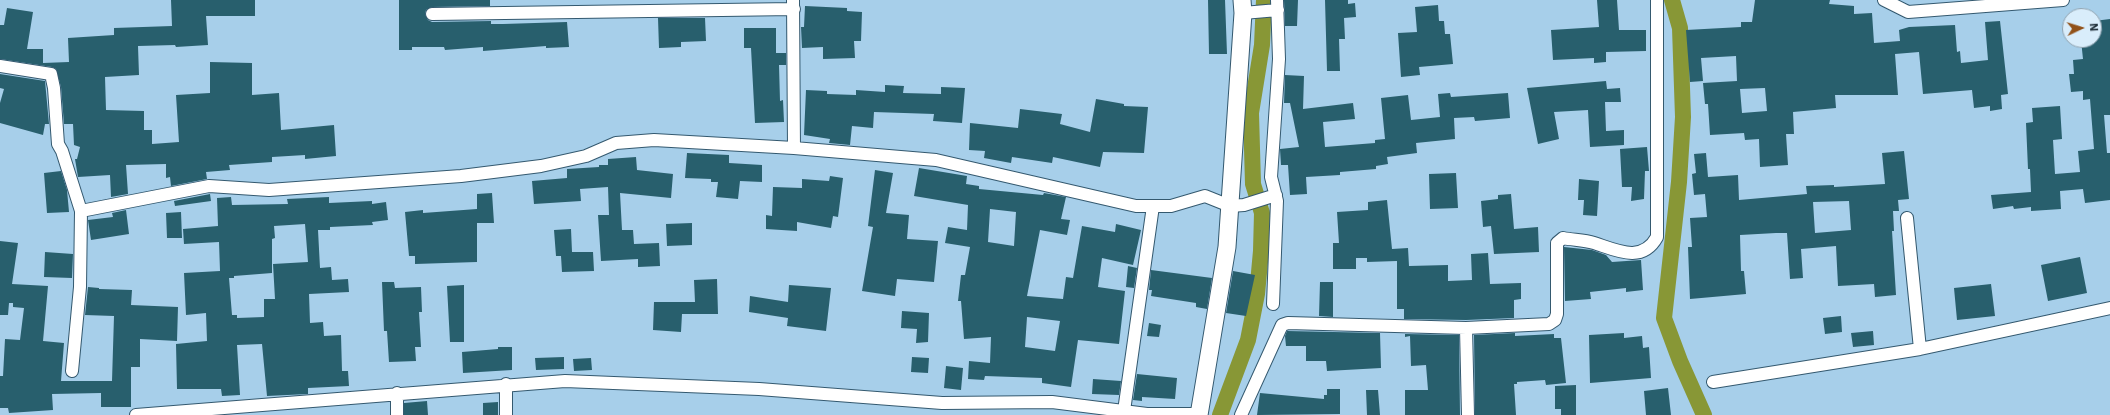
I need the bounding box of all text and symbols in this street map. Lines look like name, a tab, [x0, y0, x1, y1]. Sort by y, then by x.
north arrow	[2062, 8, 2102, 48]
text: N	[2087, 23, 2100, 32]

